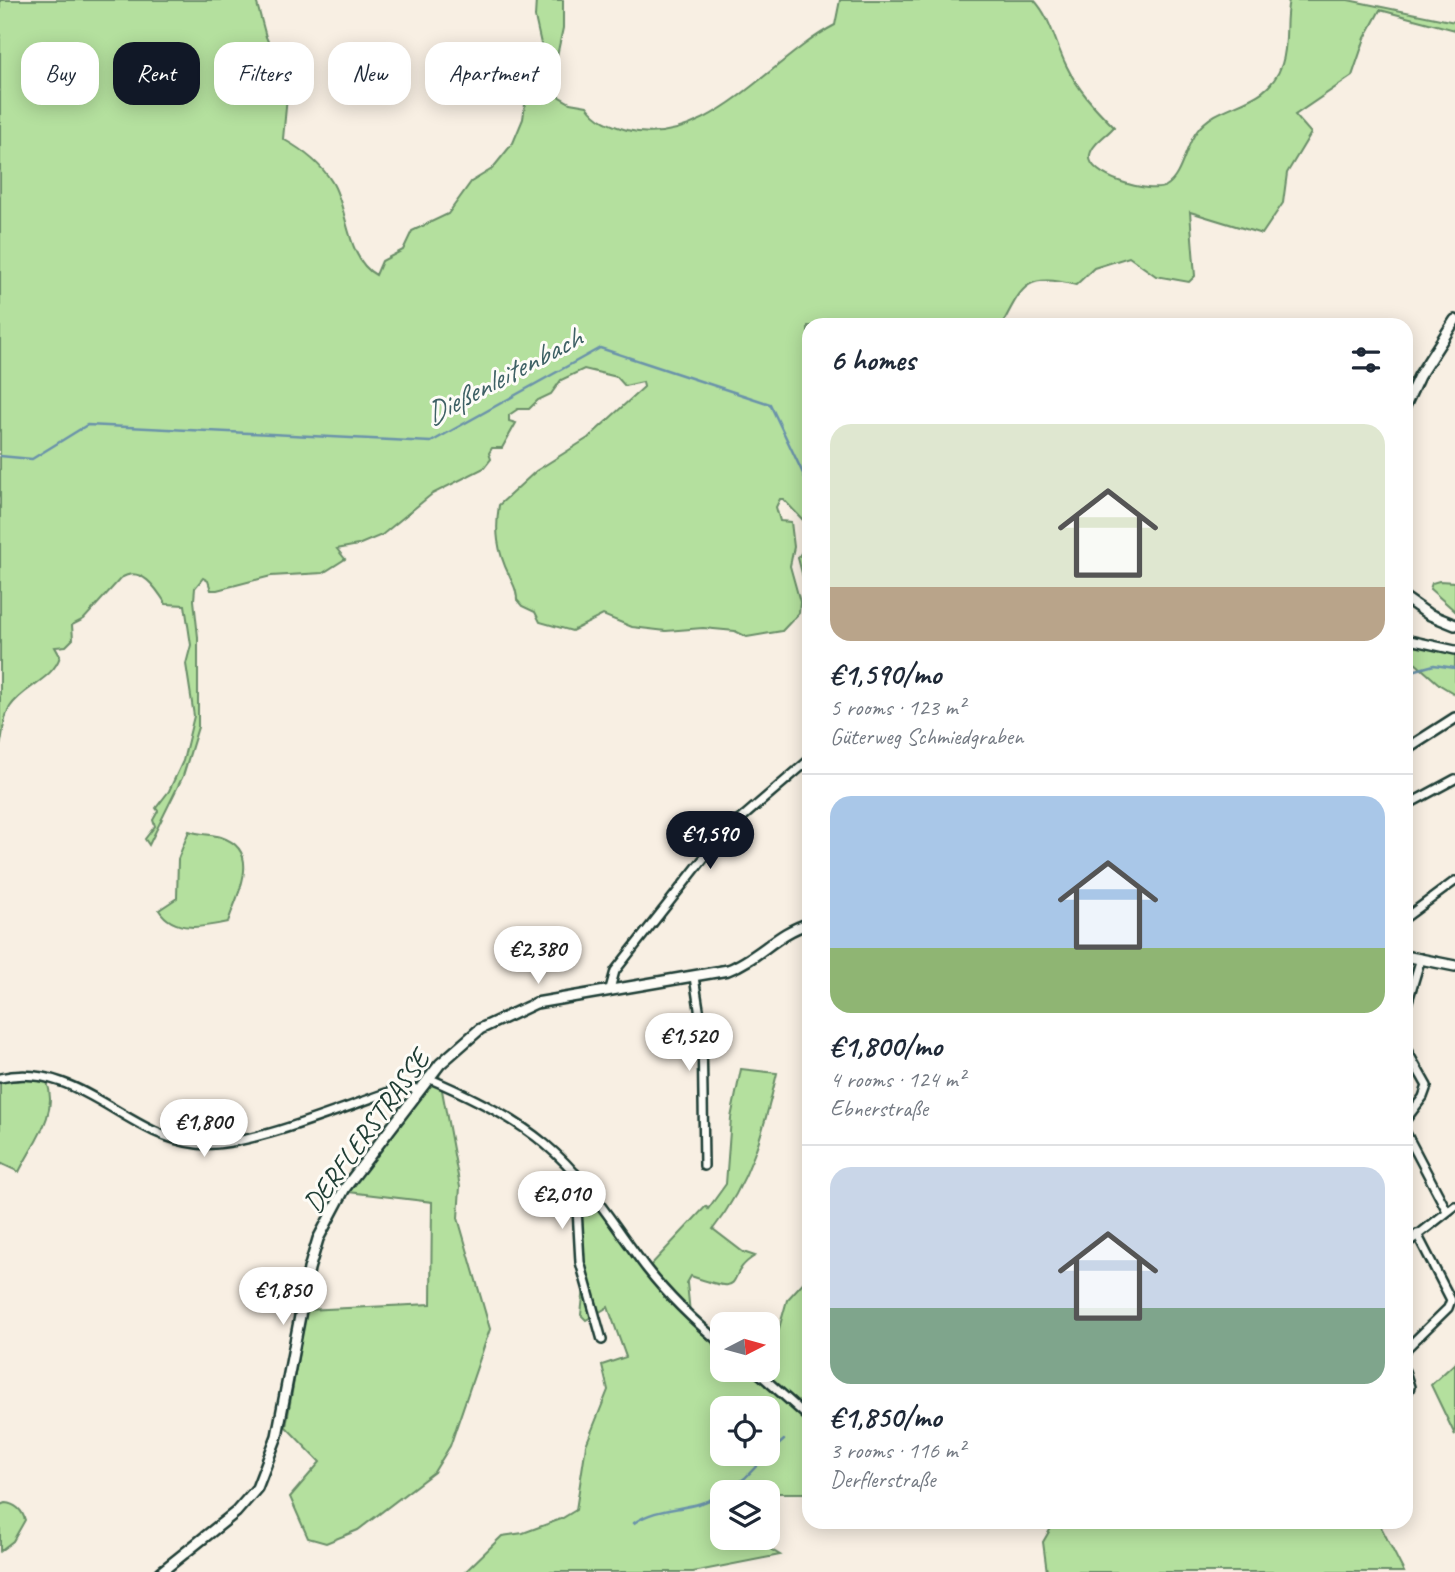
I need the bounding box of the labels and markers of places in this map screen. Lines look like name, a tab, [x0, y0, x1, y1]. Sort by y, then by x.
pin: €1,590	[653, 812, 767, 871]
pin: €2,380	[481, 926, 595, 986]
pin: €1,520	[632, 1014, 746, 1073]
pin: €1,800	[147, 1100, 261, 1159]
pin: €2,010	[505, 1172, 619, 1231]
pin: €1,850	[226, 1268, 340, 1327]

